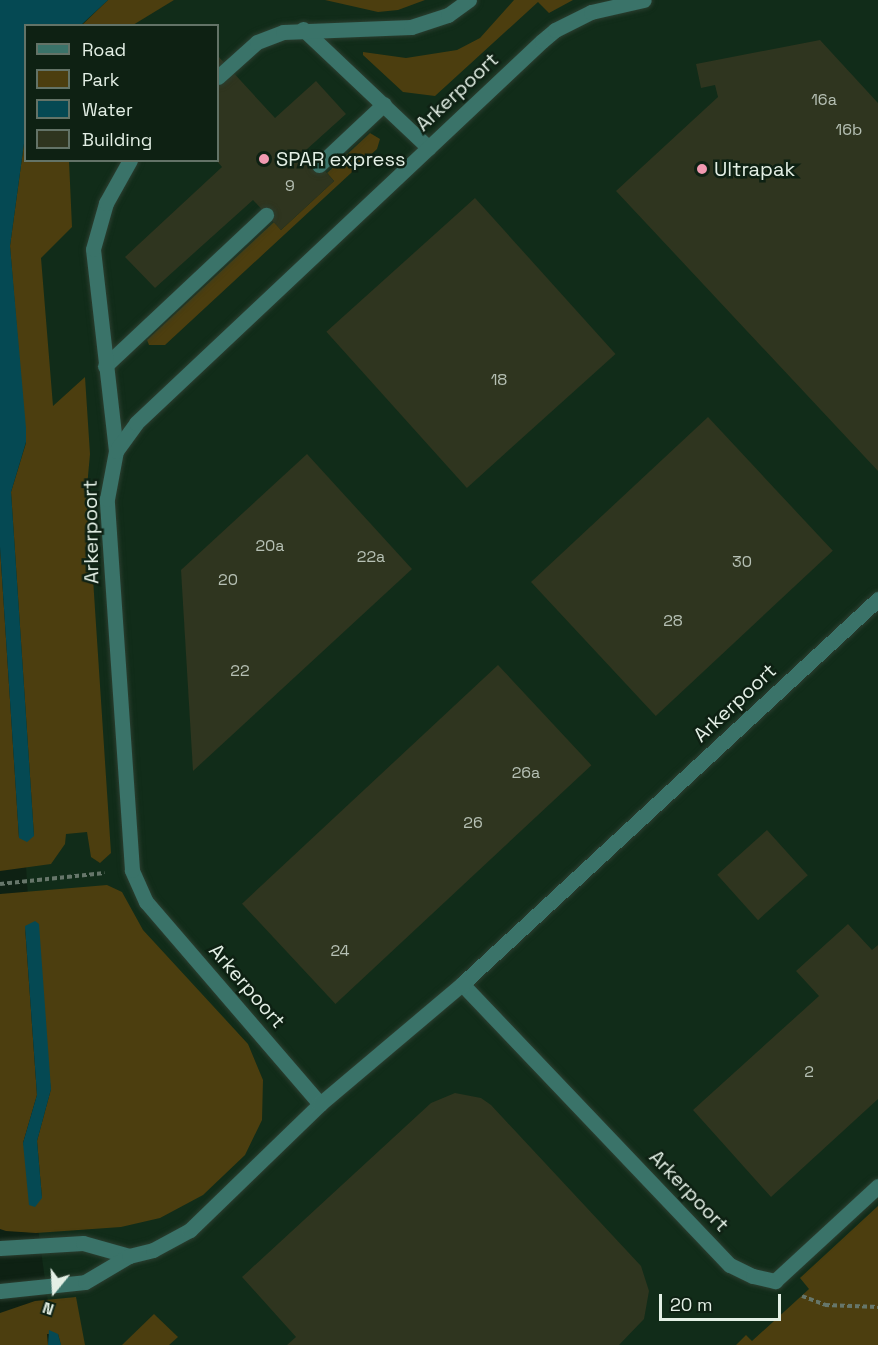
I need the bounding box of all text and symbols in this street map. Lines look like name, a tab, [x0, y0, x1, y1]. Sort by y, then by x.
legend	[24, 24, 219, 162]
text: Road	[82, 38, 126, 61]
street label: Arkerpoort	[411, 48, 503, 136]
text: Park	[82, 68, 119, 91]
house number: 16a	[811, 90, 837, 110]
text: Water	[82, 98, 133, 121]
house number: 16b	[836, 120, 862, 140]
text: Building	[82, 128, 152, 151]
place label: SPAR express	[276, 147, 406, 171]
marker: SPAR express	[257, 152, 271, 166]
place label: Ultrapak	[714, 157, 795, 181]
marker: Ultrapak	[695, 162, 709, 176]
house number: 9	[285, 176, 295, 196]
house number: 18	[491, 370, 507, 390]
street label: Arkerpoort	[78, 480, 104, 584]
house number: 20a	[255, 536, 285, 556]
house number: 22a	[357, 547, 385, 567]
house number: 30	[732, 552, 752, 572]
house number: 20	[218, 570, 238, 590]
house number: 28	[663, 611, 683, 631]
street label: Arkerpoort	[689, 659, 781, 747]
house number: 22	[230, 661, 250, 681]
house number: 26a	[512, 763, 540, 783]
house number: 26	[463, 813, 483, 833]
street label: Arkerpoort	[204, 939, 290, 1033]
house number: 24	[330, 941, 350, 961]
house number: 2	[804, 1062, 814, 1082]
street label: Arkerpoort	[644, 1145, 734, 1237]
north arrow	[24, 1261, 84, 1321]
scale bar	[662, 1282, 784, 1320]
text: 20 m	[670, 1293, 713, 1316]
text: N	[40, 1297, 57, 1320]

